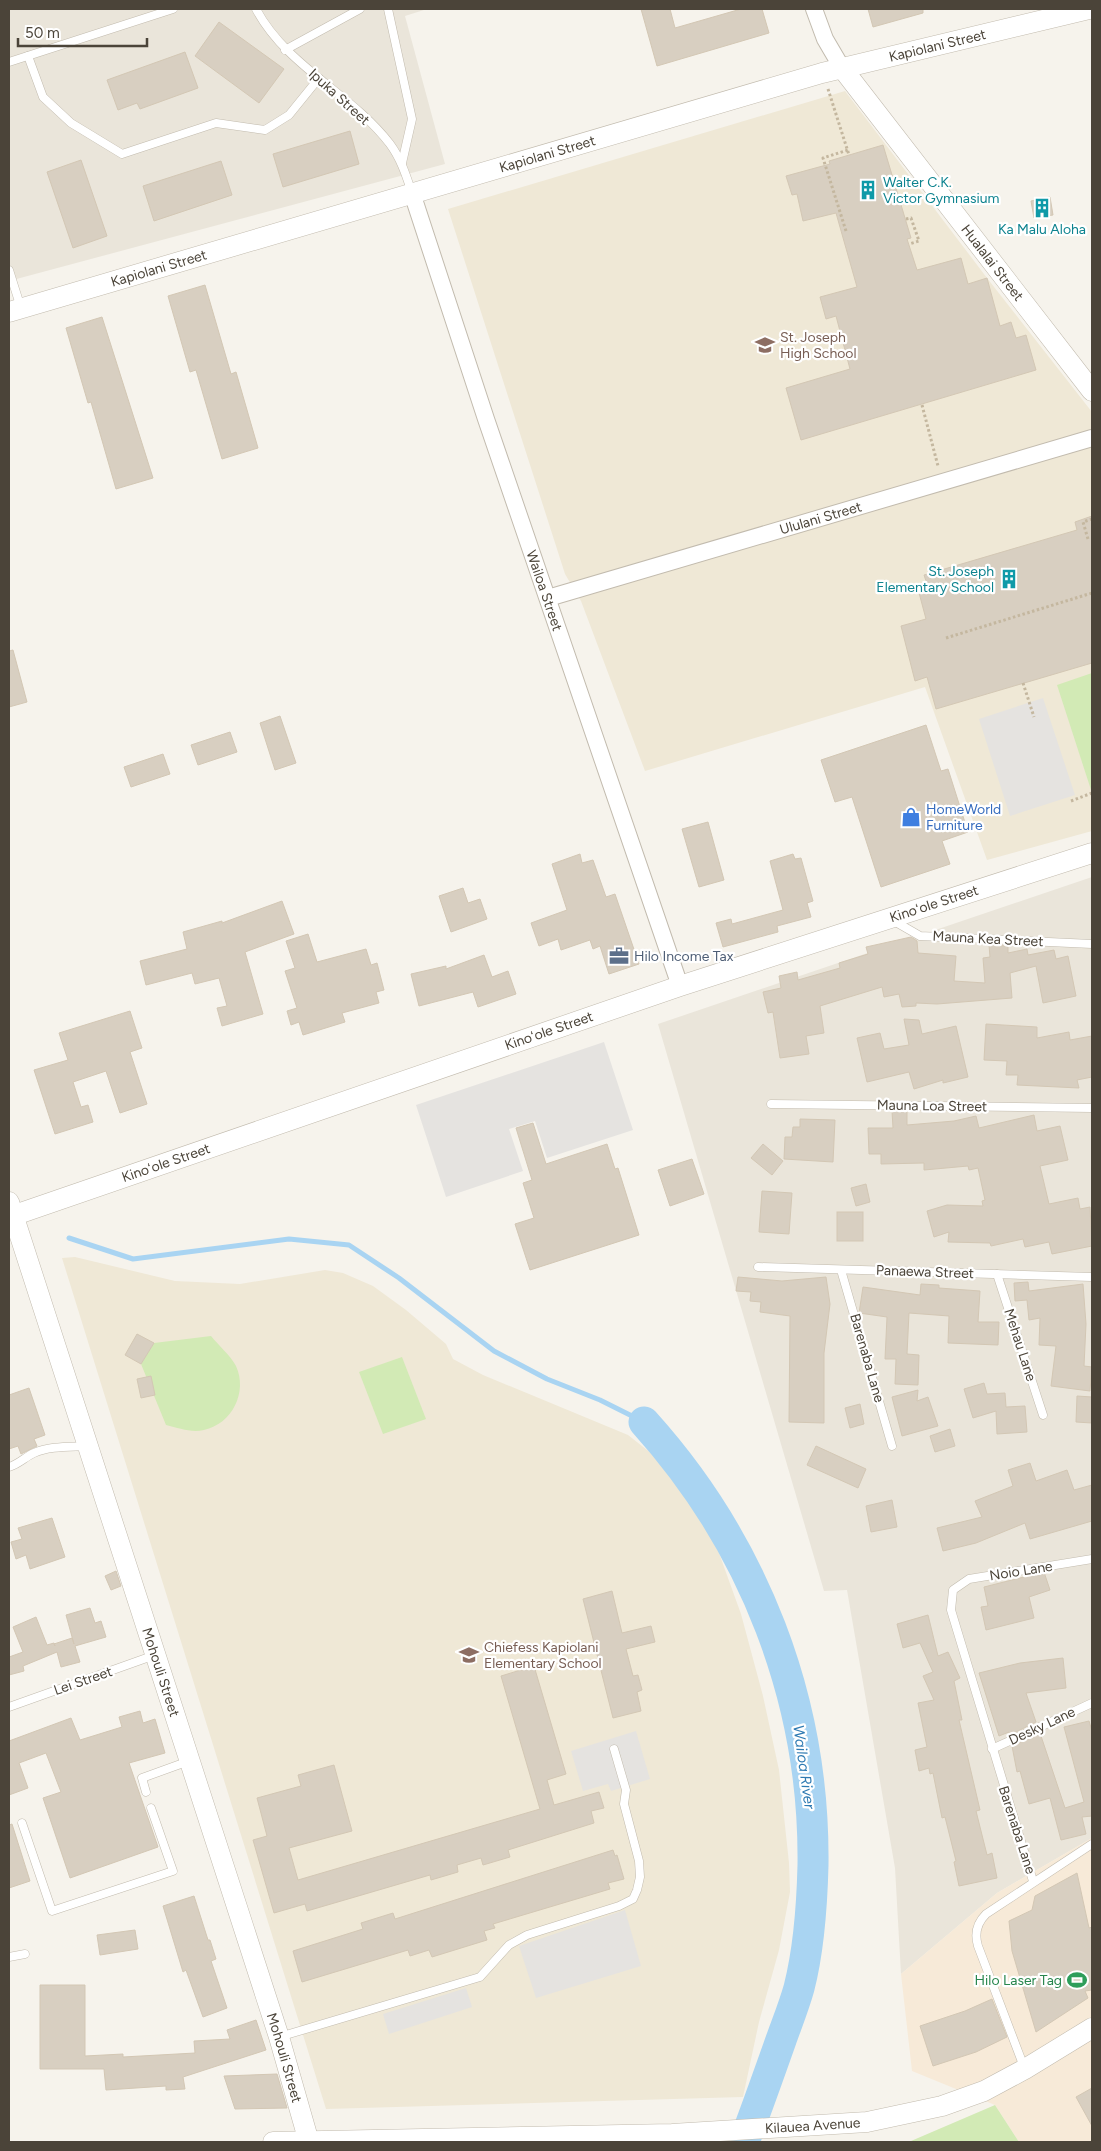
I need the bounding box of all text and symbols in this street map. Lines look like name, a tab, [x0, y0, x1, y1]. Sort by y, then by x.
scale bar	[18, 15, 146, 47]
text: 50 m	[25, 24, 60, 42]
street label: Kapiolani Street	[887, 26, 988, 65]
street label: Ipuka Street	[305, 65, 373, 129]
street label: Kapiolani Street	[497, 132, 597, 176]
place label: Walter C.K. Victor Gymnasium	[883, 174, 1000, 207]
building icon: Walter C.K. Victor Gymnasium	[857, 179, 879, 201]
building icon: Ka Malu Aloha	[1031, 197, 1053, 219]
street label: Hualalai Street	[958, 221, 1027, 304]
place label: Ka Malu Aloha	[998, 221, 1086, 238]
street label: Kapiolani Street	[109, 246, 209, 290]
place label: St. Joseph High School	[780, 329, 857, 362]
school or university icon: St. Joseph High School	[754, 334, 776, 356]
street label: Ululani Street	[777, 498, 864, 538]
street label: Wailoa Street	[523, 548, 566, 633]
place label: St. Joseph Elementary School	[876, 563, 994, 596]
building icon: St. Joseph Elementary School	[998, 568, 1020, 590]
place label: HomeWorld Furniture	[926, 801, 1001, 834]
shop icon: HomeWorld Furniture	[900, 806, 922, 828]
street label: Kinoʻole Street	[887, 882, 981, 926]
street label: Mauna Kea Street	[932, 928, 1044, 950]
office icon: Hilo Income Tax	[608, 945, 630, 967]
place label: Hilo Income Tax	[634, 948, 734, 965]
street label: Kinoʻole Street	[503, 1008, 595, 1054]
street label: Mauna Loa Street	[877, 1097, 987, 1115]
street label: Kinoʻole Street	[120, 1140, 212, 1186]
street label: Panaewa Street	[876, 1262, 974, 1282]
street label: Mehau Lane	[1000, 1306, 1040, 1384]
street label: Barenaba Lane	[846, 1312, 888, 1405]
street label: Noio Lane	[988, 1558, 1054, 1584]
street label: Mohouli Street	[139, 1625, 183, 1719]
place label: Chiefess Kapiolani Elementary School	[484, 1639, 602, 1672]
school or university icon: Chiefess Kapiolani Elementary School	[458, 1644, 480, 1666]
street label: Lei Street	[51, 1663, 115, 1699]
street label: Desky Lane	[1006, 1703, 1078, 1749]
water label: Wailoa River	[789, 1724, 819, 1811]
street label: Barenaba Lane	[995, 1784, 1039, 1877]
sports icon: Hilo Laser Tag	[1066, 1969, 1088, 1991]
place label: Hilo Laser Tag	[975, 1972, 1062, 1989]
street label: Mohouli Street	[263, 2011, 306, 2105]
street label: Kilauea Avenue	[764, 2114, 861, 2137]

